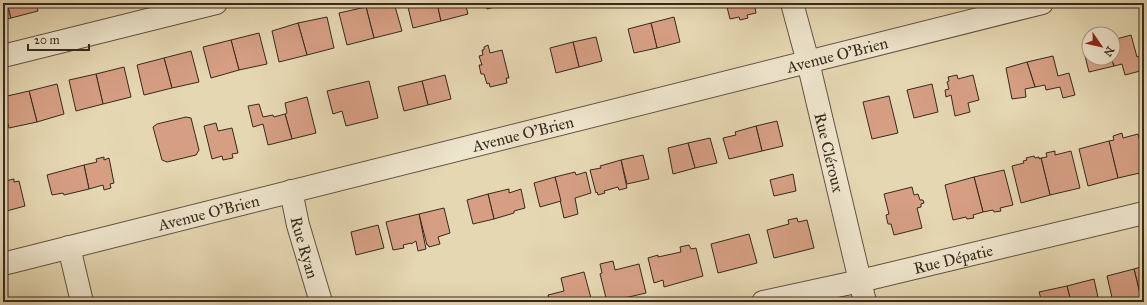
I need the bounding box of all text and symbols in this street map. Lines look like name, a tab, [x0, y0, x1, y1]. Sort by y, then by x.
scale bar	[28, 26, 89, 52]
north arrow	[1081, 26, 1121, 66]
text: 20 m	[34, 33, 60, 47]
street label: Avenue O'Brien	[784, 33, 890, 77]
text: N	[1101, 44, 1117, 59]
street label: Rue Cléroux	[810, 111, 848, 194]
street label: Avenue O'Brien	[469, 112, 576, 156]
street label: Avenue O'Brien	[155, 191, 262, 235]
street label: Rue Ryan	[286, 215, 322, 281]
street label: Rue Dépatie	[912, 240, 995, 278]

